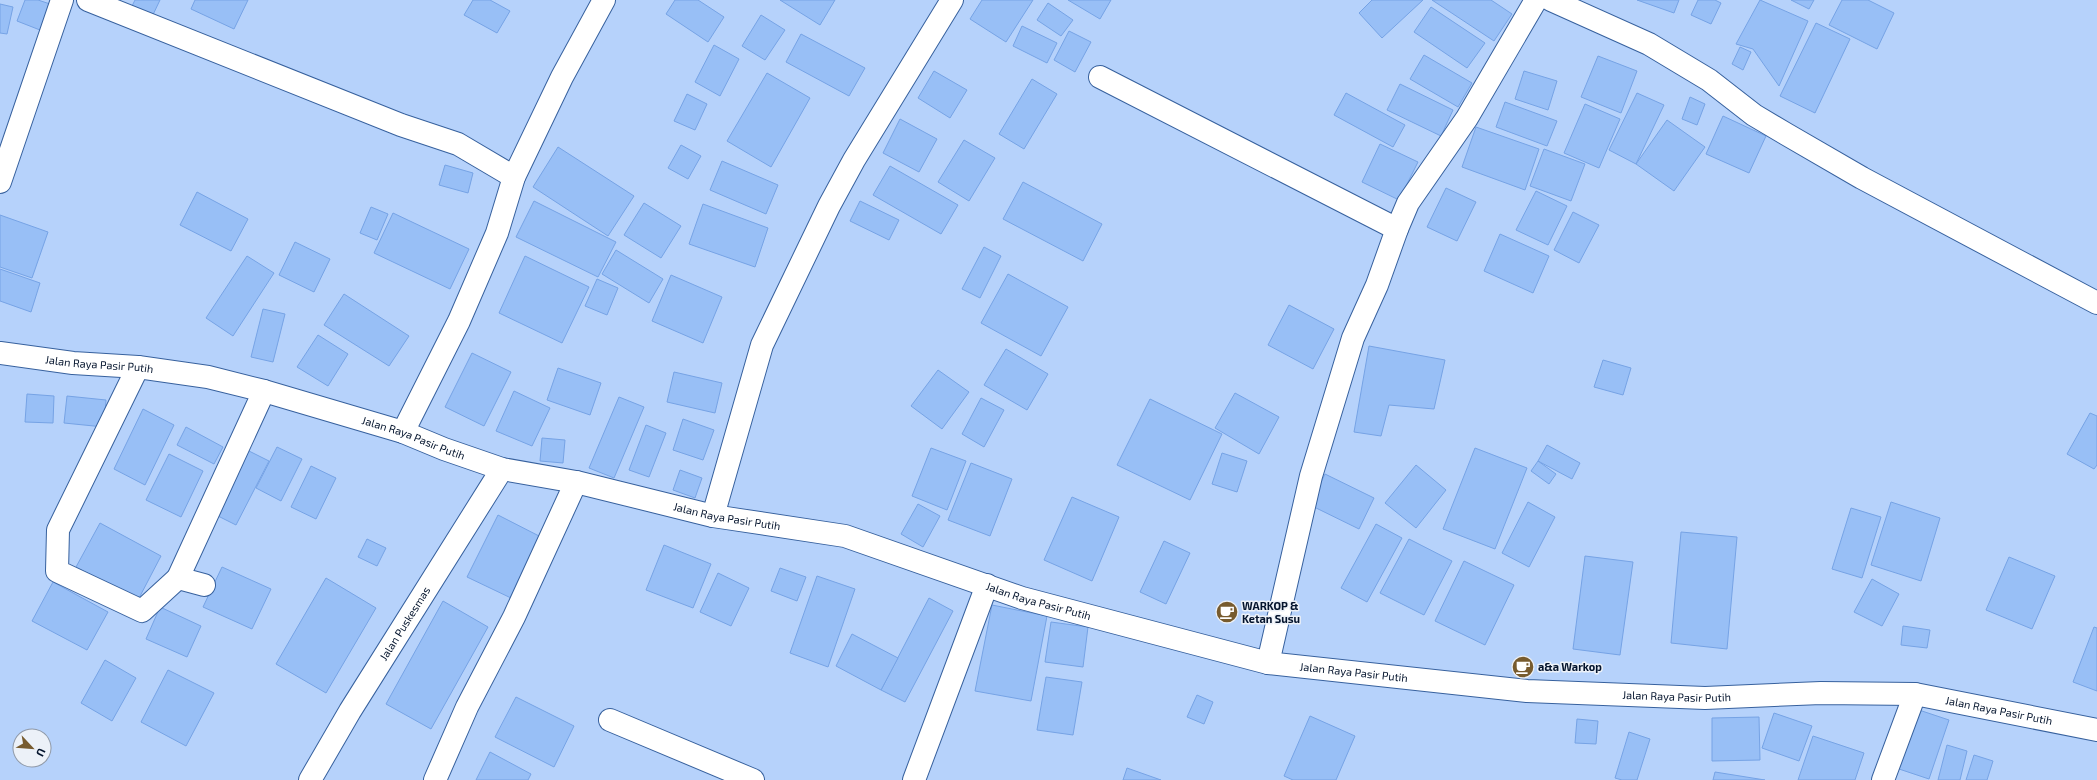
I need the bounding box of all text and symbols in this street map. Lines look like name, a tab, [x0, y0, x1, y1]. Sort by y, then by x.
street label: Jalan Raya Pasir Putih	[44, 352, 154, 375]
street label: Jalan Raya Pasir Putih	[361, 413, 467, 462]
street label: Jalan Raya Pasir Putih	[672, 499, 781, 532]
street label: Jalan Raya Pasir Putih	[985, 579, 1093, 622]
street label: Jalan Puskesmas	[376, 584, 433, 663]
cafe icon: WARKOP & Ketan Susu	[1214, 599, 1240, 625]
place label: WARKOP & Ketan Susu	[1242, 599, 1300, 625]
cafe icon: a&a Warkop	[1510, 654, 1536, 680]
street label: Jalan Raya Pasir Putih	[1299, 659, 1409, 684]
place label: a&a Warkop	[1538, 660, 1602, 673]
street label: Jalan Raya Pasir Putih	[1622, 688, 1731, 704]
street label: Jalan Raya Pasir Putih	[1944, 693, 2054, 727]
north arrow	[12, 728, 52, 768]
text: U	[34, 746, 49, 759]

